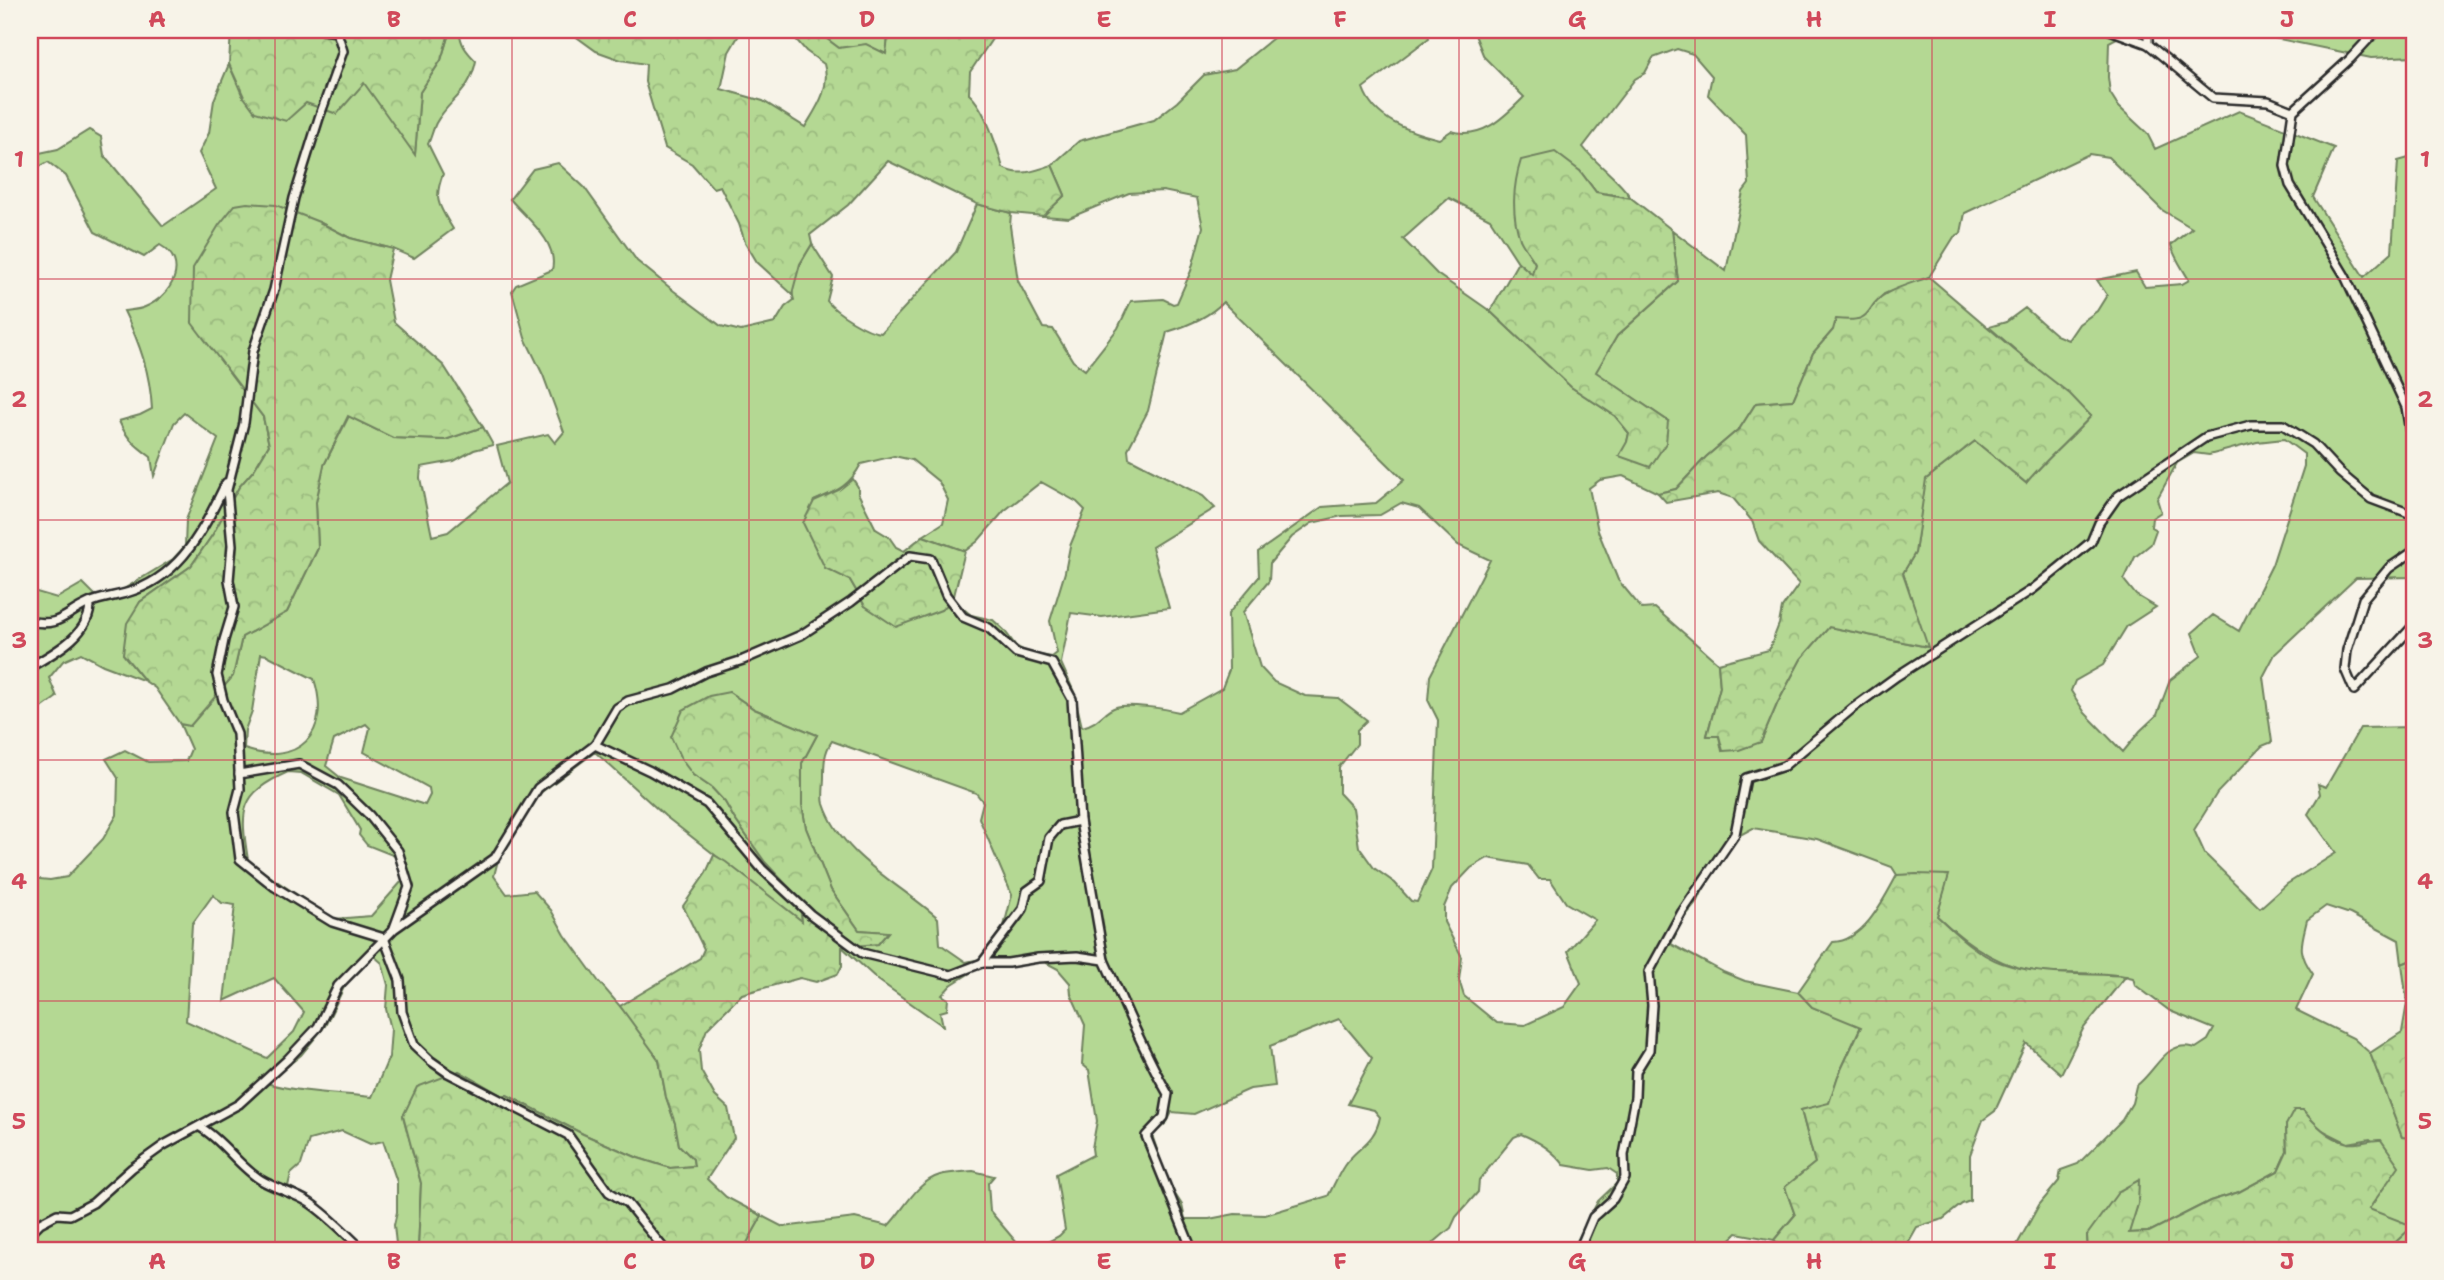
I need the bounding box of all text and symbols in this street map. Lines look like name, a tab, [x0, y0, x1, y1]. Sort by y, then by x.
text: A	[148, 4, 166, 34]
text: B	[387, 4, 401, 34]
text: C	[623, 4, 637, 34]
text: D	[859, 4, 875, 34]
text: E	[1096, 4, 1112, 34]
text: F	[1333, 4, 1347, 34]
text: G	[1568, 4, 1587, 34]
text: H	[1806, 4, 1822, 34]
text: I	[2044, 4, 2057, 34]
text: J	[2280, 4, 2294, 34]
text: 1	[14, 144, 24, 174]
text: 1	[2420, 144, 2430, 174]
text: 2	[11, 384, 27, 414]
text: 2	[2417, 384, 2433, 414]
text: 3	[11, 625, 27, 655]
text: 3	[2417, 625, 2433, 655]
text: 4	[11, 866, 27, 896]
text: 4	[2417, 866, 2433, 896]
text: 5	[12, 1106, 26, 1136]
text: 5	[2418, 1106, 2432, 1136]
text: A	[148, 1246, 166, 1276]
text: B	[387, 1246, 401, 1276]
text: C	[623, 1246, 637, 1276]
text: D	[859, 1246, 875, 1276]
text: E	[1096, 1246, 1112, 1276]
text: F	[1333, 1246, 1347, 1276]
text: G	[1568, 1246, 1587, 1276]
text: H	[1806, 1246, 1822, 1276]
text: I	[2044, 1246, 2057, 1276]
text: J	[2280, 1246, 2294, 1276]

